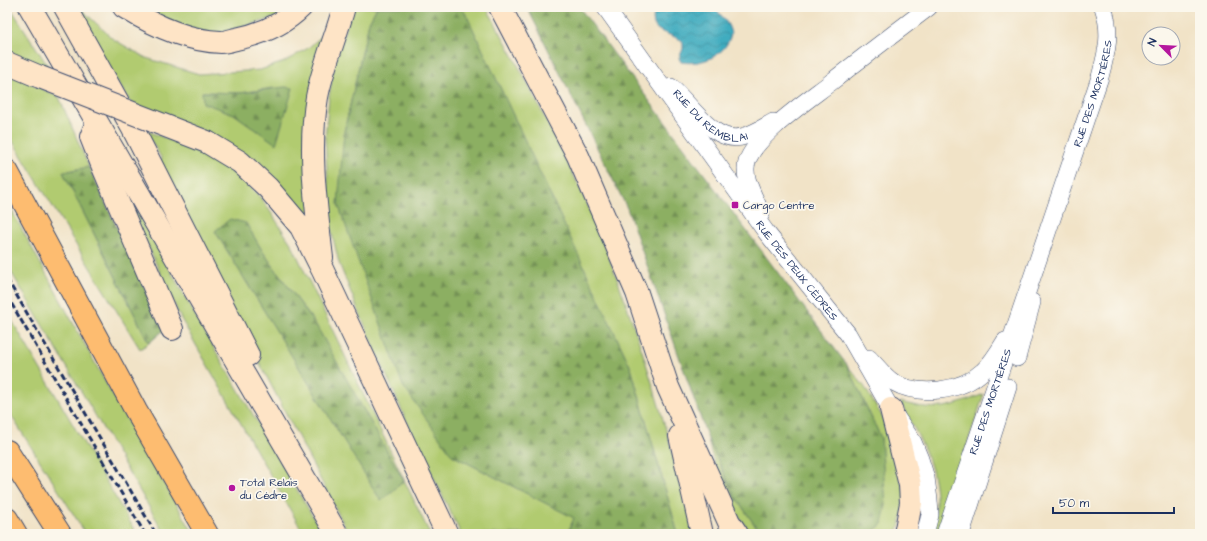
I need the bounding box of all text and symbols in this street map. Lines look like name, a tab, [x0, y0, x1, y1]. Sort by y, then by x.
north arrow	[1141, 26, 1181, 66]
text: N	[1144, 36, 1161, 48]
street label: RUE DES MORTIÈRES	[1070, 39, 1116, 149]
street label: RUE DU REMBLAI	[670, 86, 750, 146]
place label: Cargo Centre	[743, 198, 814, 214]
marker: Cargo Centre	[730, 200, 740, 210]
street label: RUE DES DEUX CÈDRES	[752, 218, 841, 324]
street label: RUE DES MORTIÈRES	[966, 347, 1015, 457]
place label: Total Relais du Cédre	[240, 475, 298, 503]
marker: Total Relais du Cédre	[227, 483, 237, 493]
scale bar	[1053, 489, 1174, 515]
text: 50 m	[1059, 495, 1090, 512]

